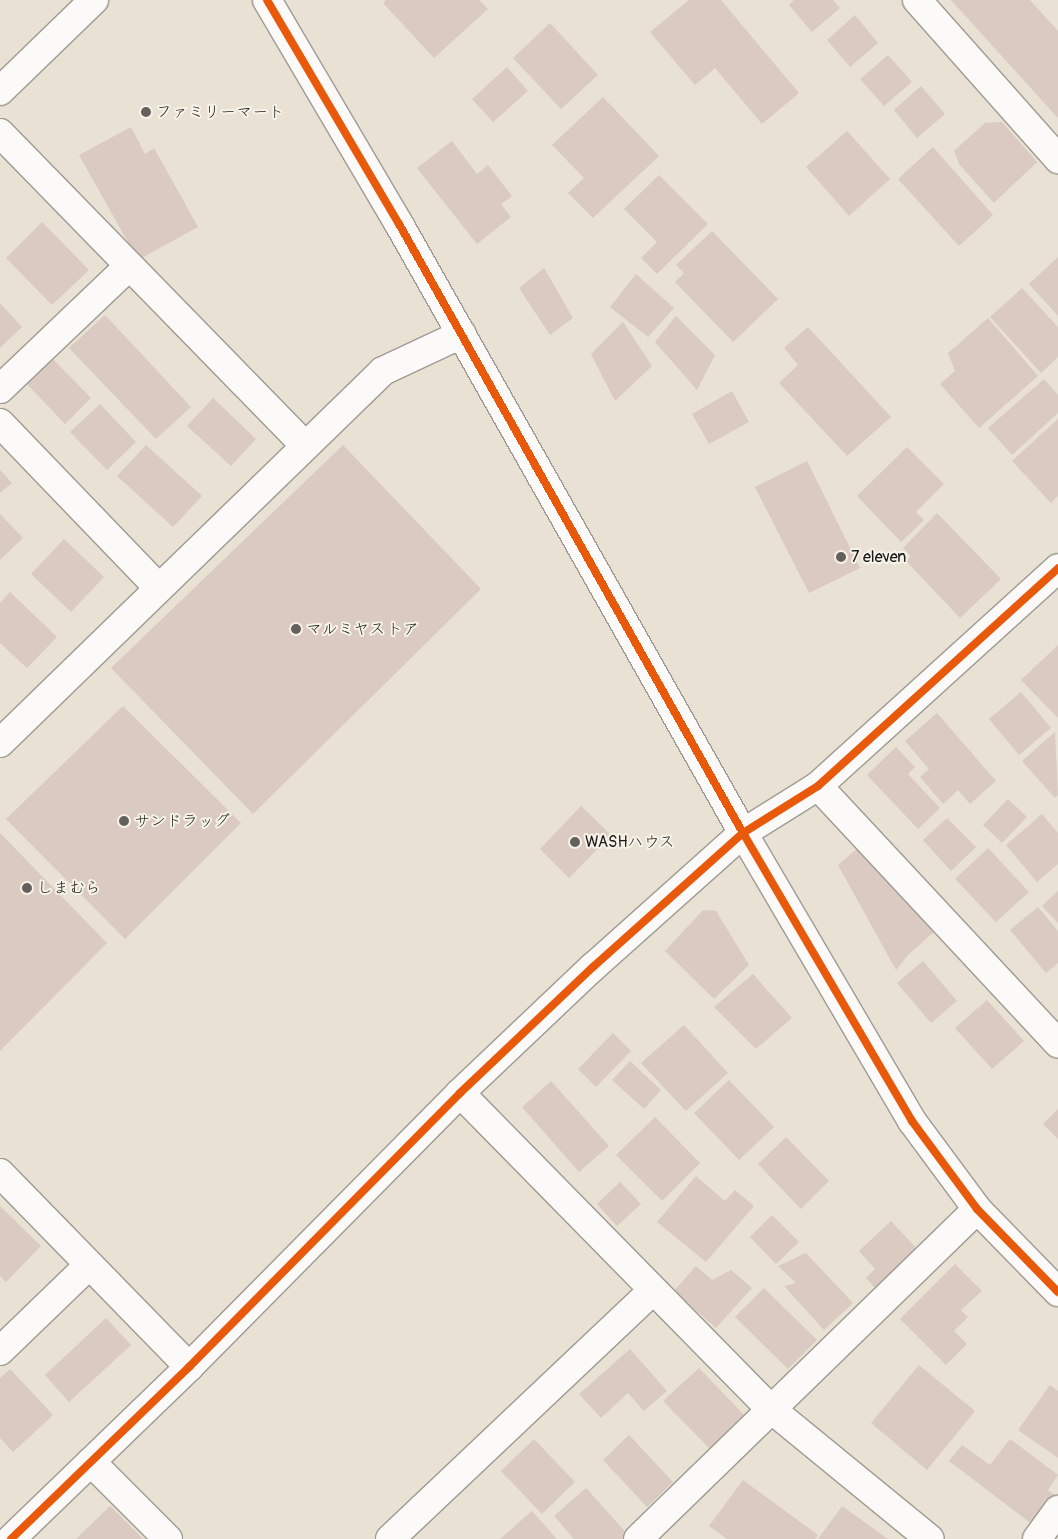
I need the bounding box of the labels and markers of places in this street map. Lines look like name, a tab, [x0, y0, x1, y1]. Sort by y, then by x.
place label: ファミリーマート	[156, 102, 284, 122]
marker: ファミリーマート	[140, 106, 152, 118]
place label: 7 eleven	[851, 547, 906, 567]
marker: 7 eleven	[835, 551, 847, 563]
place label: マルミヤストア	[306, 619, 418, 639]
marker: マルミヤストア	[290, 623, 302, 635]
place label: サンドラッグ	[134, 811, 230, 831]
marker: サンドラッグ	[118, 815, 130, 827]
place label: WASHハウス	[585, 832, 676, 852]
marker: WASHハウス	[569, 836, 581, 848]
place label: しまむら	[37, 878, 101, 898]
marker: しまむら	[21, 882, 33, 894]

